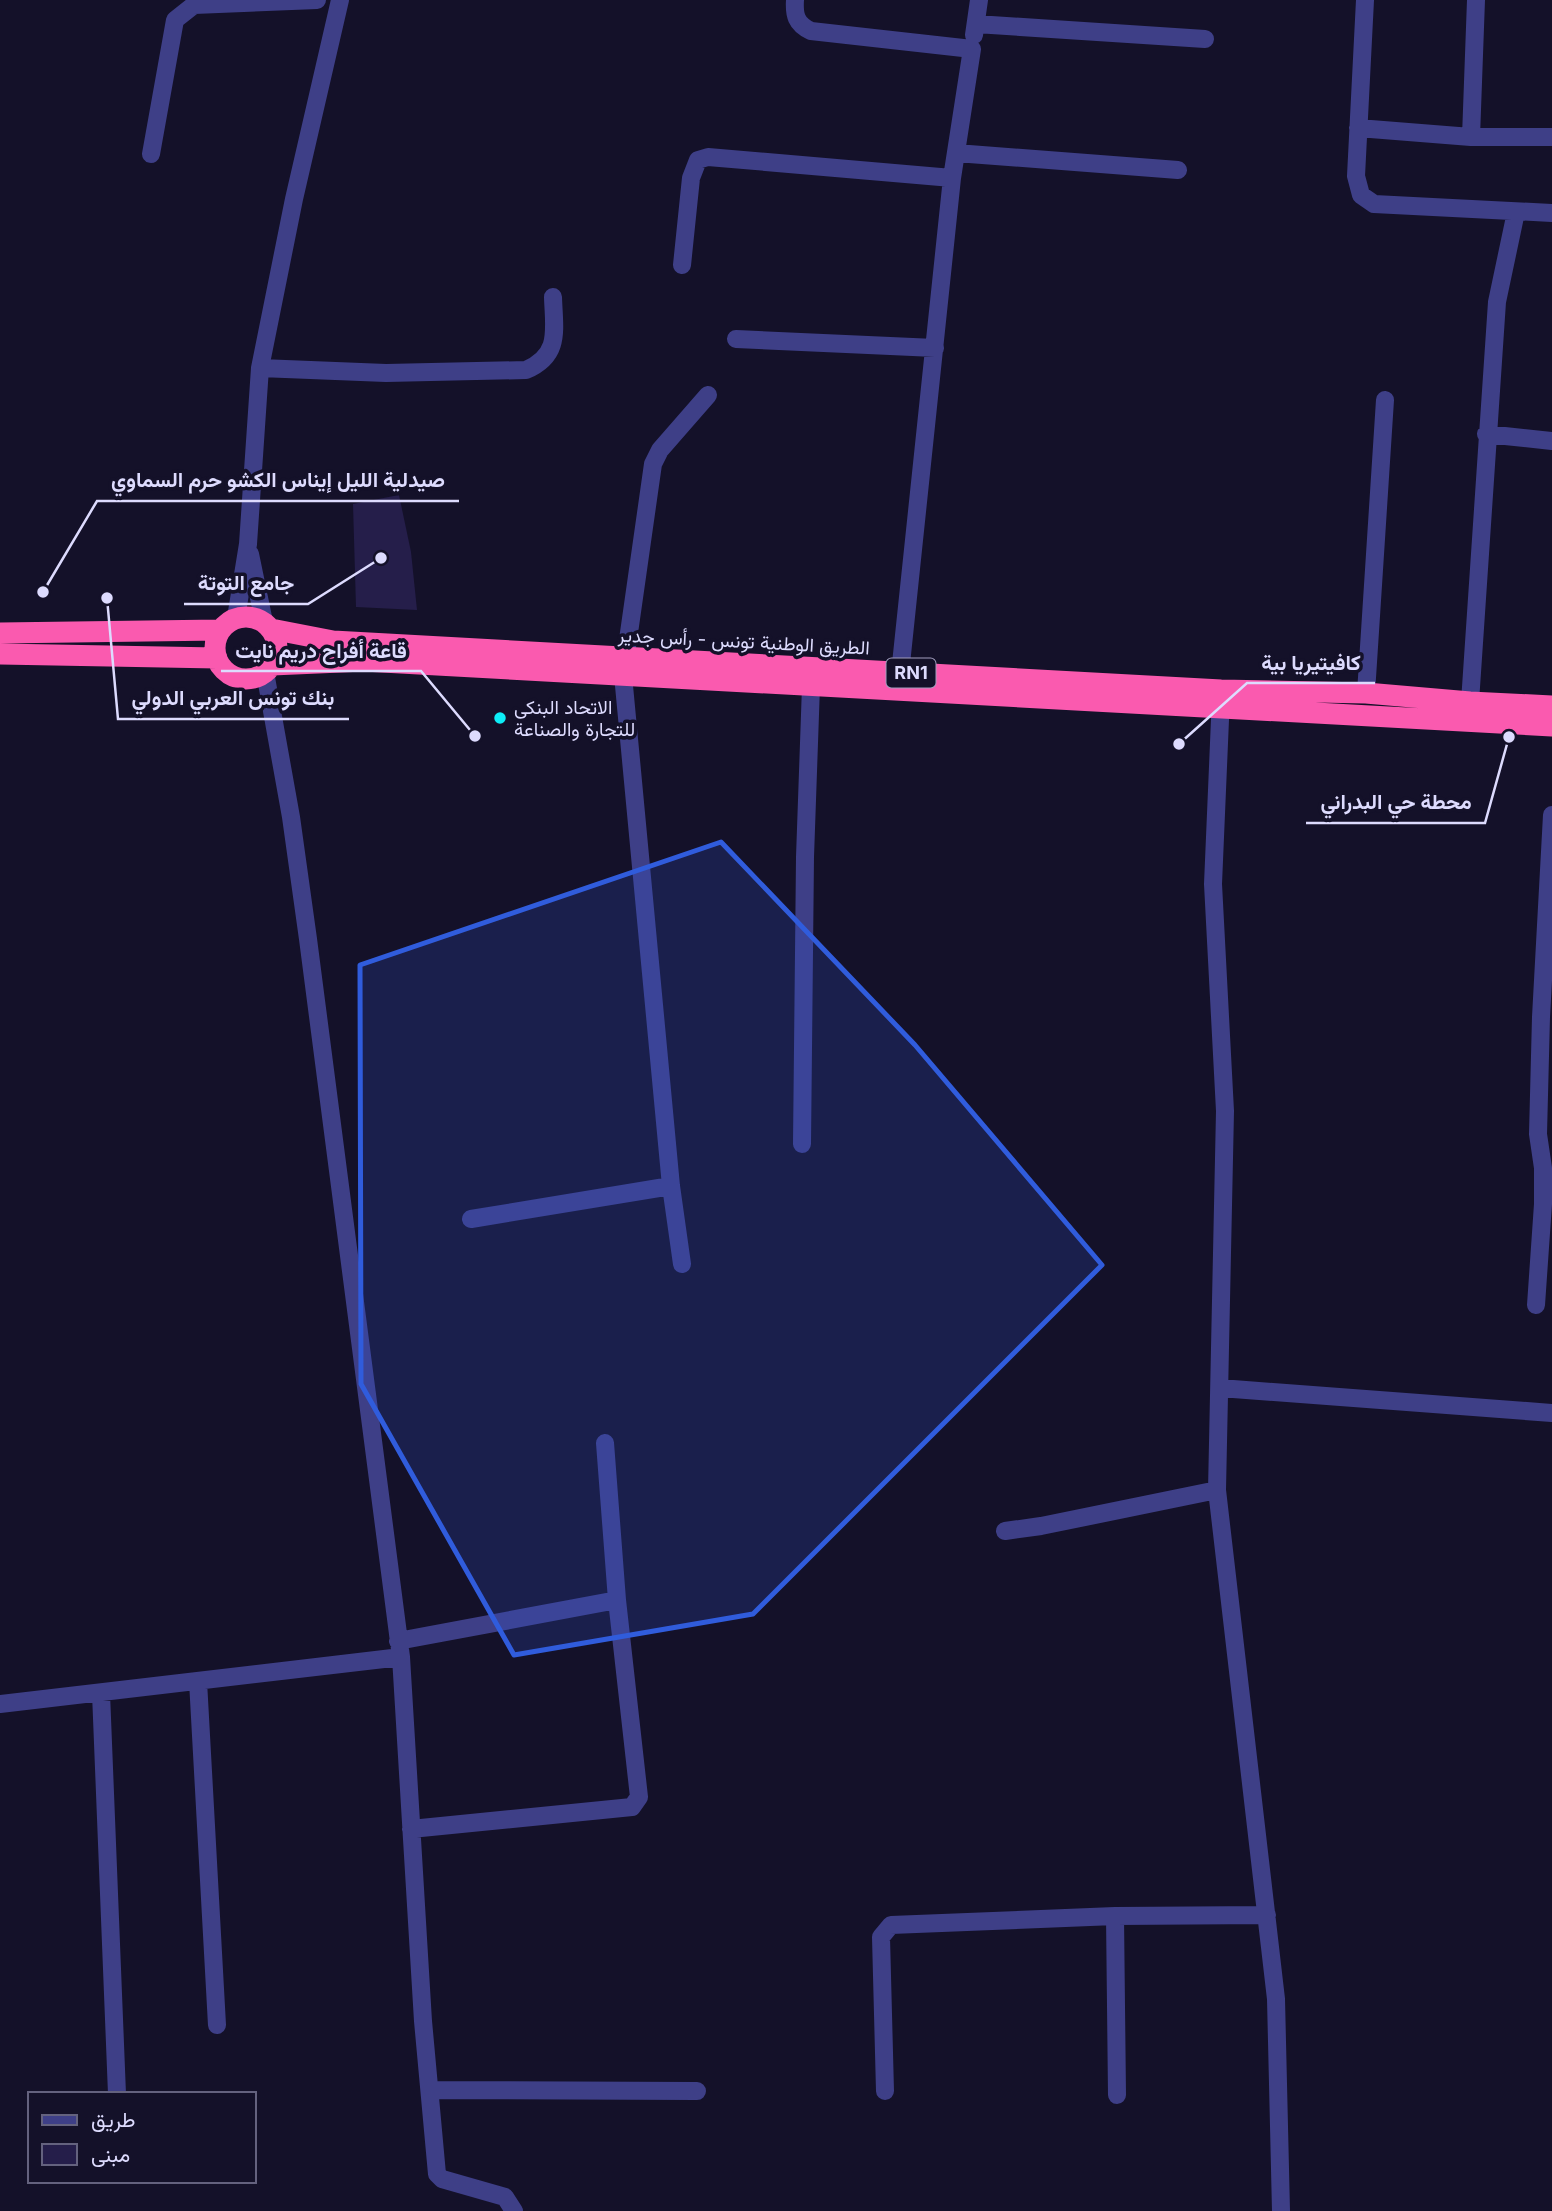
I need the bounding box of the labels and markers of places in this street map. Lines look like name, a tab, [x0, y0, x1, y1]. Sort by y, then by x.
callout: صيدلية الليل إيناس الكشو حرم السماوي	[97, 459, 459, 501]
callout: جامع التوتة	[184, 562, 308, 604]
callout: قاعة أفراح دريم نايت	[221, 629, 421, 671]
callout: كافيتيريا بية	[1247, 641, 1375, 683]
callout: بنك تونس العربي الدولي	[118, 677, 349, 719]
place label: الاتحاد البنكي للتجارة والصناعة	[514, 696, 635, 741]
marker: الاتحاد البنكي للتجارة والصناعة	[492, 710, 508, 726]
callout: محطة حي البدراني	[1306, 781, 1485, 823]

